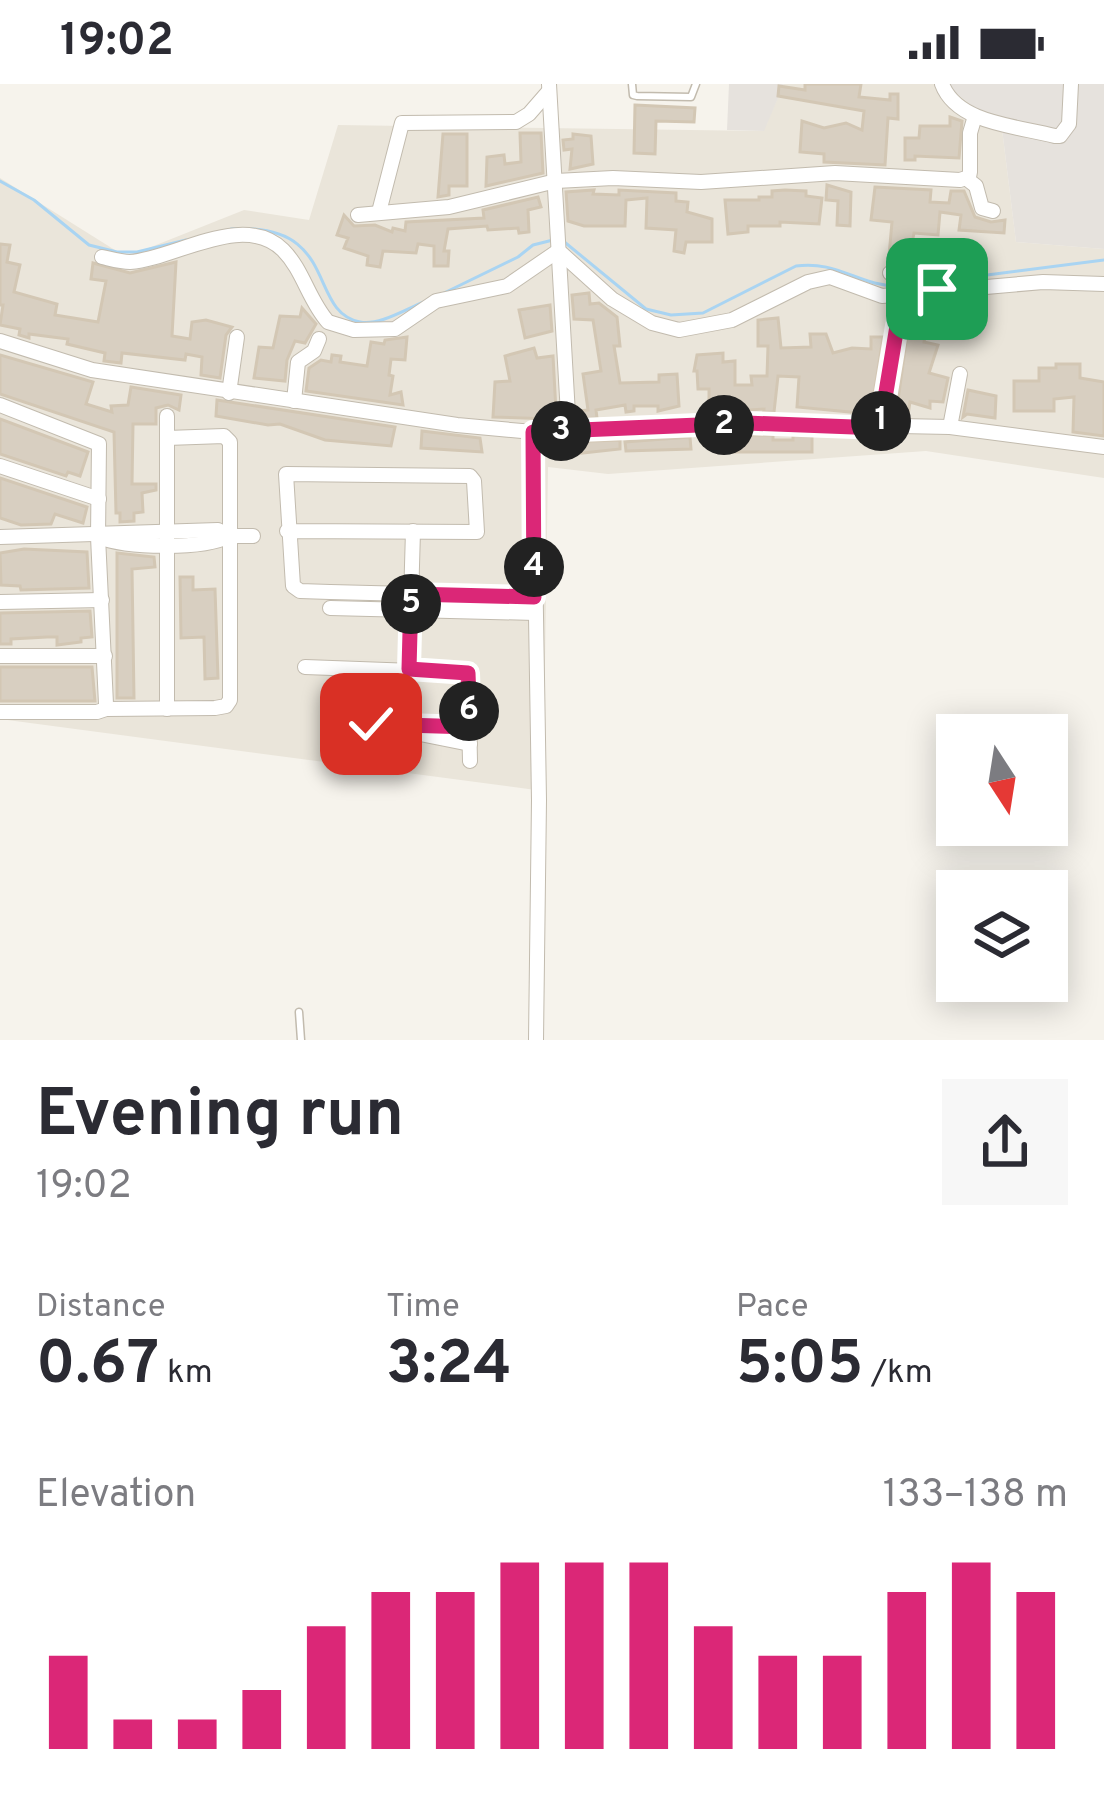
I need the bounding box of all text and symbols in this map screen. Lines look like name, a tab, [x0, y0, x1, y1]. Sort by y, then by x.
text: 19:02	[60, 14, 174, 71]
pin	[886, 238, 988, 340]
icon: arrive	[904, 256, 970, 322]
pin: 1	[851, 391, 911, 451]
pin: 2	[694, 395, 754, 455]
text: 1	[874, 400, 888, 442]
pin: 3	[531, 401, 591, 461]
text: 2	[714, 404, 734, 446]
text: 3	[551, 410, 571, 452]
pin: 4	[504, 537, 564, 597]
text: 4	[523, 546, 545, 588]
pin: 5	[381, 574, 441, 634]
text: 5	[401, 583, 421, 625]
pin	[320, 673, 422, 775]
pin: 6	[439, 681, 499, 741]
text: 6	[459, 690, 479, 732]
icon: check	[338, 691, 404, 757]
north arrow	[936, 714, 1068, 846]
map controls	[936, 714, 1068, 1002]
button: layers	[936, 870, 1068, 1002]
text: Evening run	[36, 1076, 404, 1159]
button: share	[942, 1079, 1068, 1205]
text: 19:02	[36, 1163, 132, 1212]
text: Distance	[36, 1287, 166, 1329]
text: Time	[386, 1287, 460, 1329]
text: Pace	[736, 1287, 809, 1329]
text: 0.67	[36, 1329, 159, 1405]
text: 3:24	[386, 1329, 512, 1405]
text: 5:05	[736, 1329, 863, 1405]
text: km	[159, 1353, 213, 1395]
text: /km	[863, 1353, 933, 1395]
text: Elevation	[36, 1472, 196, 1521]
text: 133–138 m	[883, 1472, 1068, 1521]

